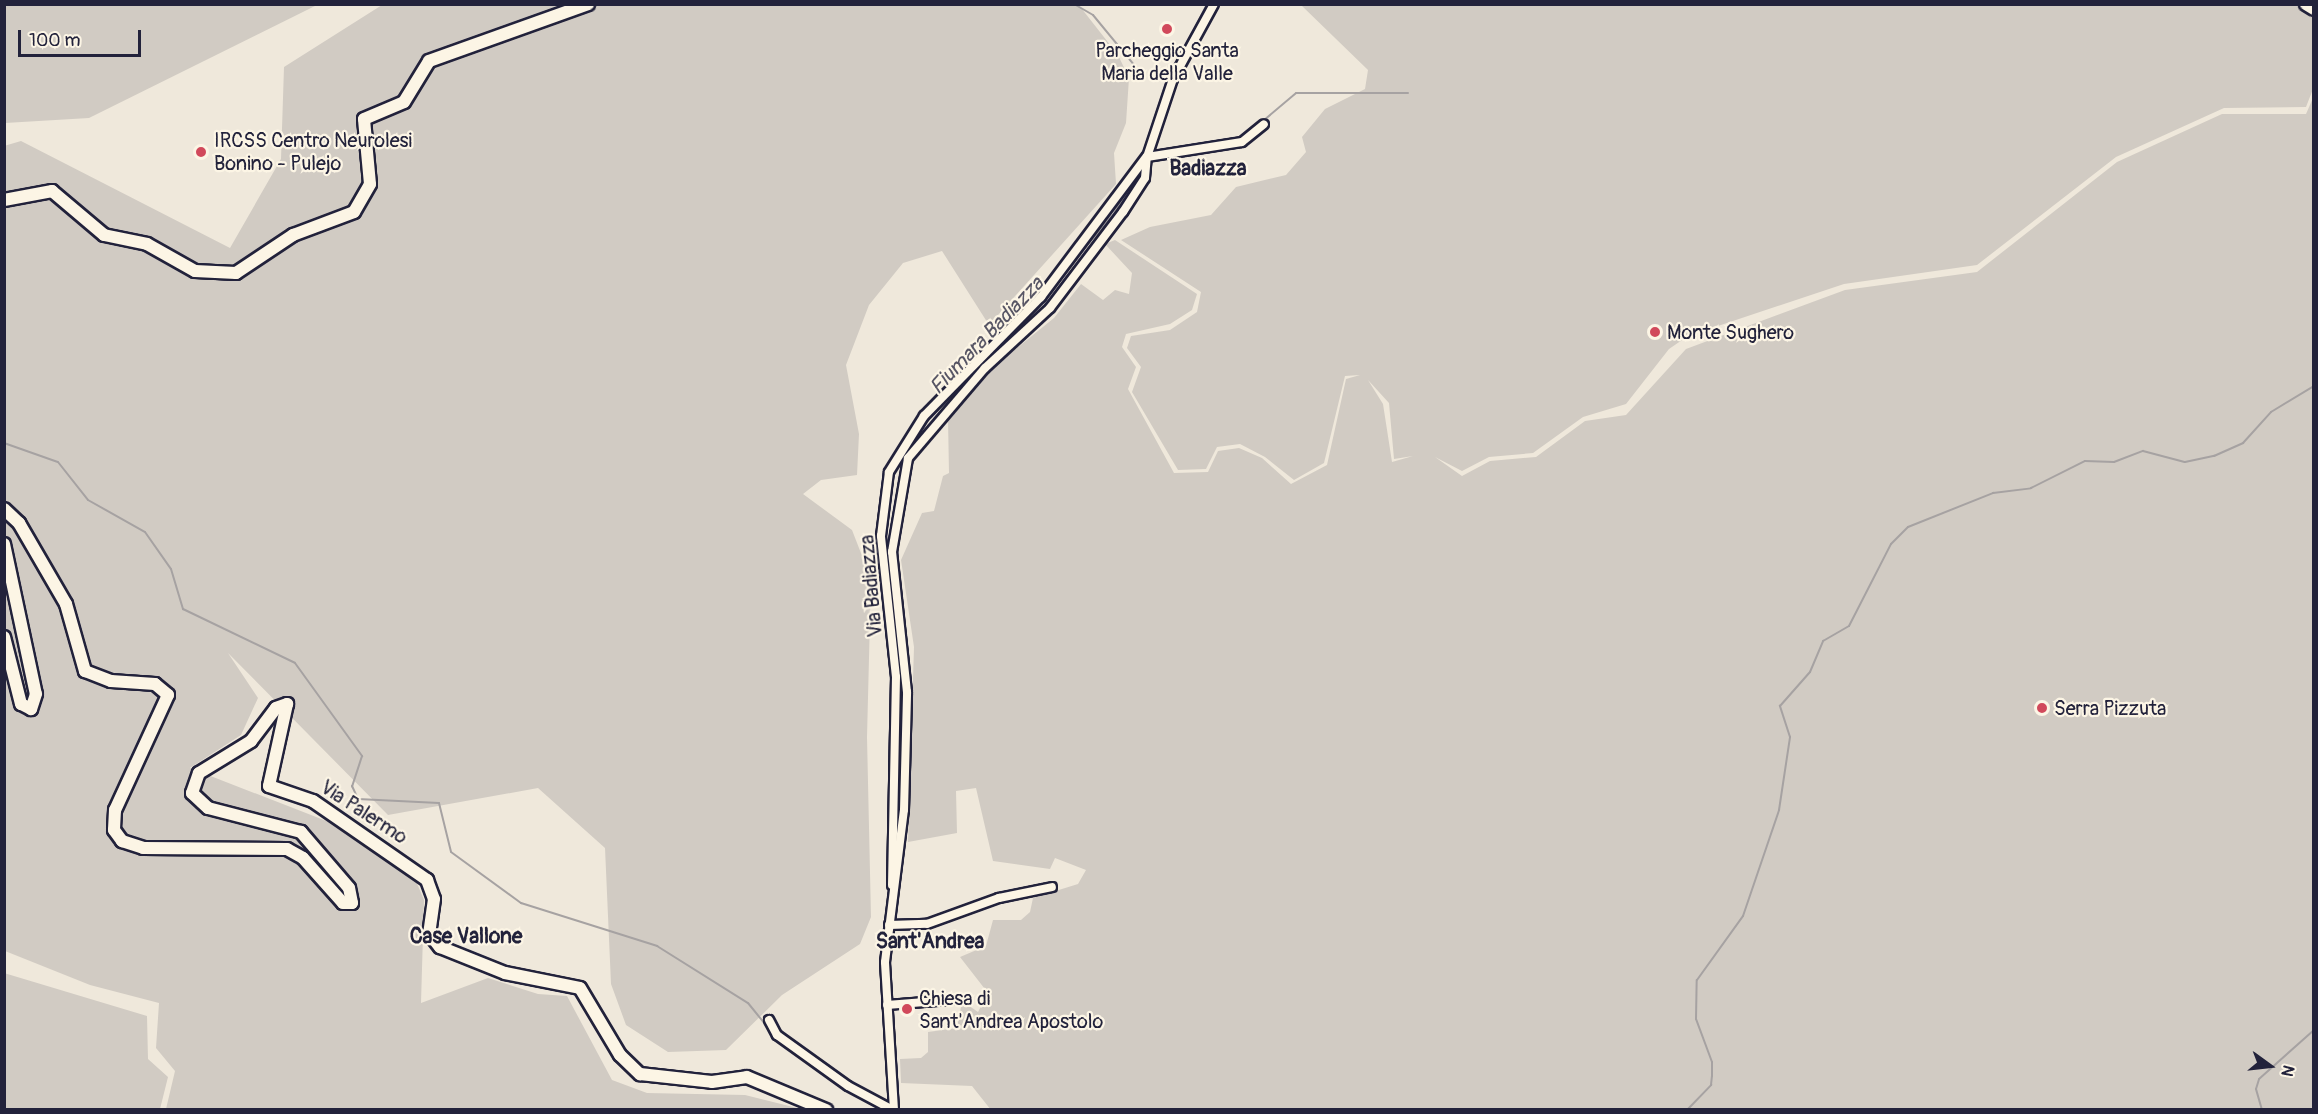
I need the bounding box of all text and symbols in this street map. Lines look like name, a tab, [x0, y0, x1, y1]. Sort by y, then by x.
scale bar	[21, 18, 144, 56]
marker: Parcheggio Santa Maria della Valle	[1160, 22, 1174, 36]
text: 100 m	[29, 29, 81, 52]
place label: Parcheggio Santa Maria della Valle	[1095, 38, 1239, 85]
place label: IRCSS Centro Neurolesi Bonino - Pulejo	[214, 128, 412, 175]
marker: IRCSS Centro Neurolesi Bonino - Pulejo	[192, 143, 210, 161]
district label: Badiazza	[1169, 156, 1247, 182]
water label: Fiumara Badiazza	[925, 272, 1049, 400]
place label: Monte Sughero	[1667, 320, 1794, 344]
marker: Monte Sughero	[1648, 325, 1662, 339]
street label: Via Badiazza	[855, 534, 887, 638]
place label: Serra Pizzuta	[2054, 696, 2166, 720]
marker: Serra Pizzuta	[2035, 701, 2049, 715]
street label: Via Palermo	[316, 775, 412, 849]
district label: Case Vallone	[410, 924, 522, 950]
district label: Sant'Andrea	[876, 929, 984, 955]
place label: Chiesa di Sant'Andrea Apostolo	[919, 986, 1103, 1033]
marker: Chiesa di Sant'Andrea Apostolo	[900, 1002, 914, 1016]
north arrow	[2240, 1036, 2300, 1096]
text: N	[2276, 1063, 2298, 1078]

